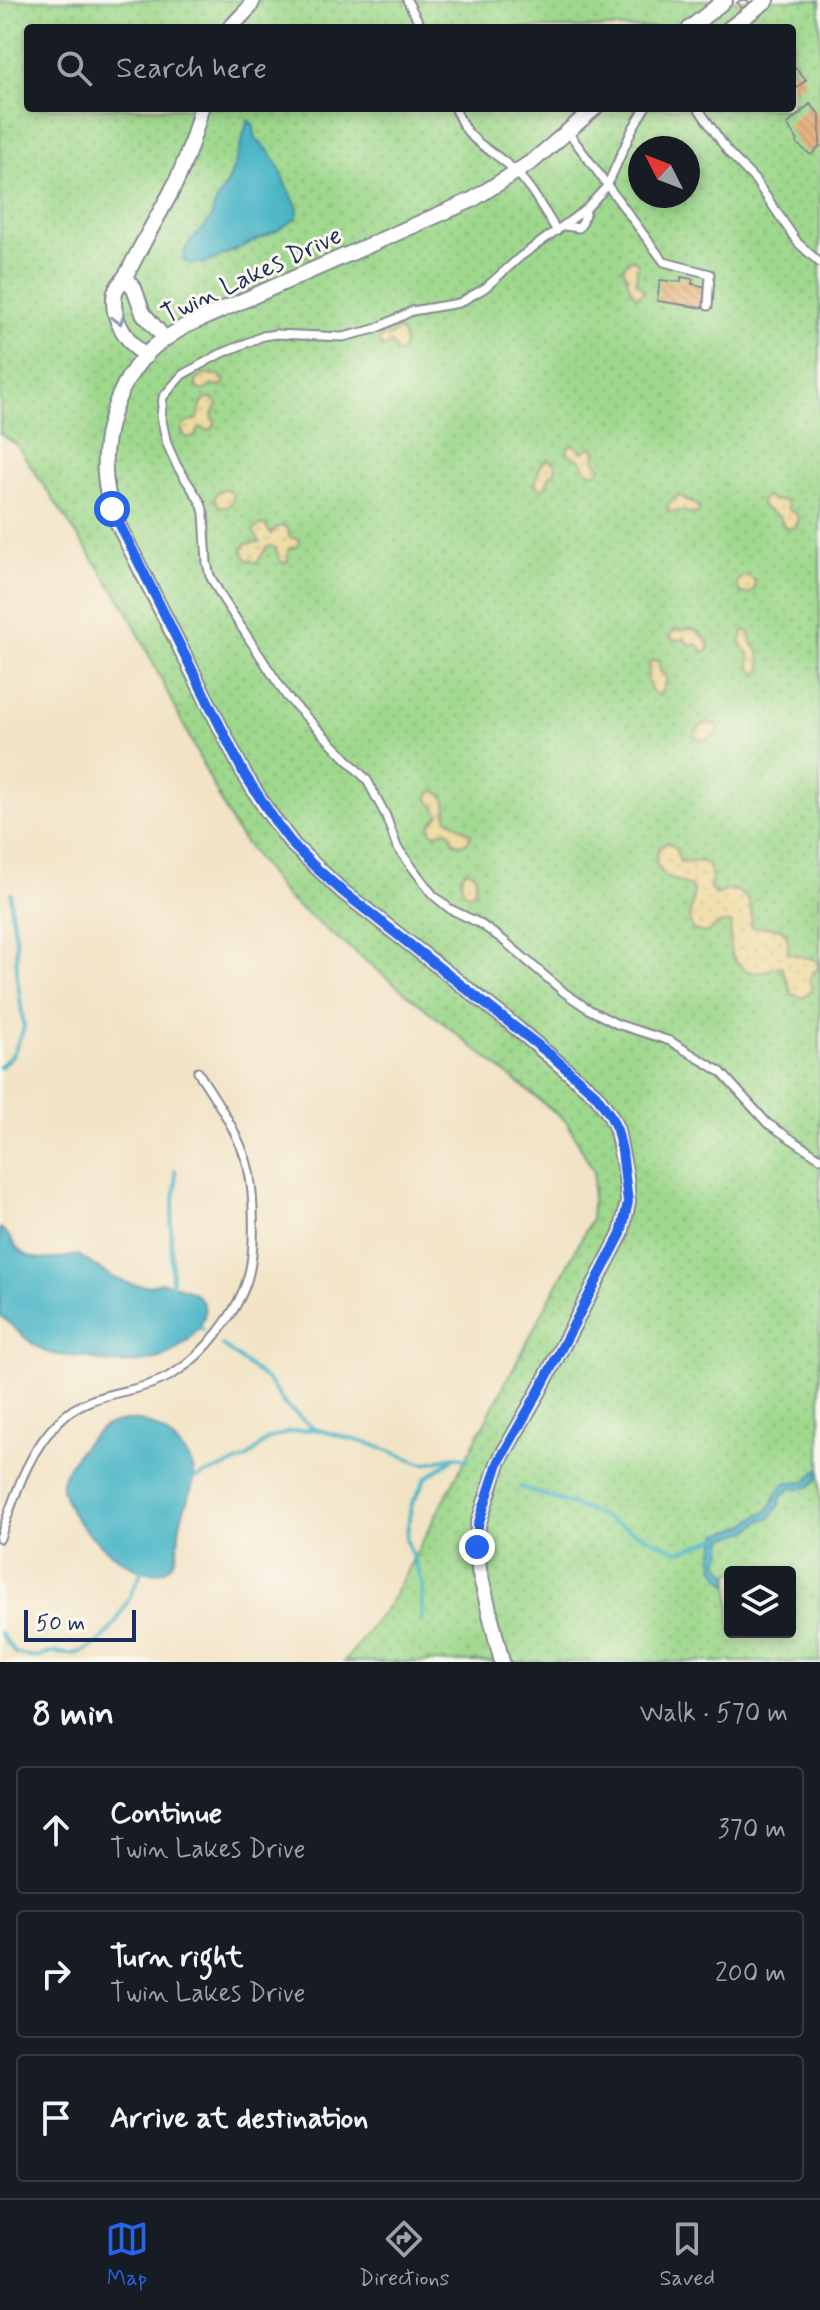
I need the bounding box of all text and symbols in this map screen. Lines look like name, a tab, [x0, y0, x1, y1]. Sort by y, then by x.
search box	[24, 24, 796, 112]
icon: search	[52, 46, 96, 90]
text: Search here	[116, 49, 267, 88]
north arrow	[628, 136, 700, 208]
street label: Twin Lakes Drive	[156, 219, 348, 333]
one-way arrow	[109, 311, 125, 325]
route start	[94, 491, 130, 527]
route end	[459, 1529, 495, 1565]
map controls	[724, 1566, 796, 1638]
button: layers	[724, 1566, 796, 1638]
scale bar	[24, 1606, 136, 1642]
text: 50 m	[36, 1610, 85, 1638]
text: 8 min	[32, 1692, 114, 1737]
text: Walk · 570 m	[640, 1697, 788, 1731]
text: Continue	[110, 1794, 222, 1833]
icon: ahead	[34, 1808, 78, 1852]
text: 370 m	[718, 1813, 786, 1847]
text: Twin Lakes Drive	[110, 1833, 305, 1867]
text: Turn right	[110, 1938, 243, 1977]
icon: right	[34, 1952, 78, 1996]
text: 200 m	[715, 1957, 786, 1991]
text: Twin Lakes Drive	[110, 1977, 305, 2011]
icon: arrive	[34, 2096, 78, 2140]
text: Arrive at destination	[110, 2099, 368, 2138]
tab: Map	[105, 2217, 149, 2293]
tab: Directions	[359, 2217, 449, 2293]
tab: Saved	[659, 2217, 715, 2293]

